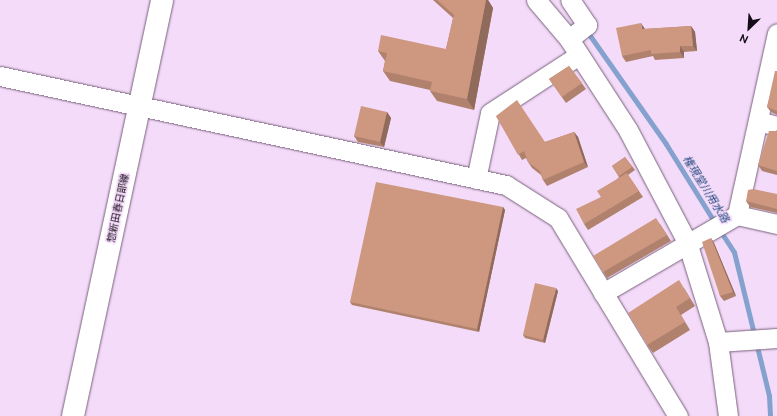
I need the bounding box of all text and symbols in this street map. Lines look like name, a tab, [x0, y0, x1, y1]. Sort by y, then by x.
north arrow	[729, 8, 769, 48]
text: N	[738, 32, 750, 46]
water label: 権現堂川用水路	[680, 153, 732, 225]
street label: 惣新田春日部線	[105, 173, 131, 243]

